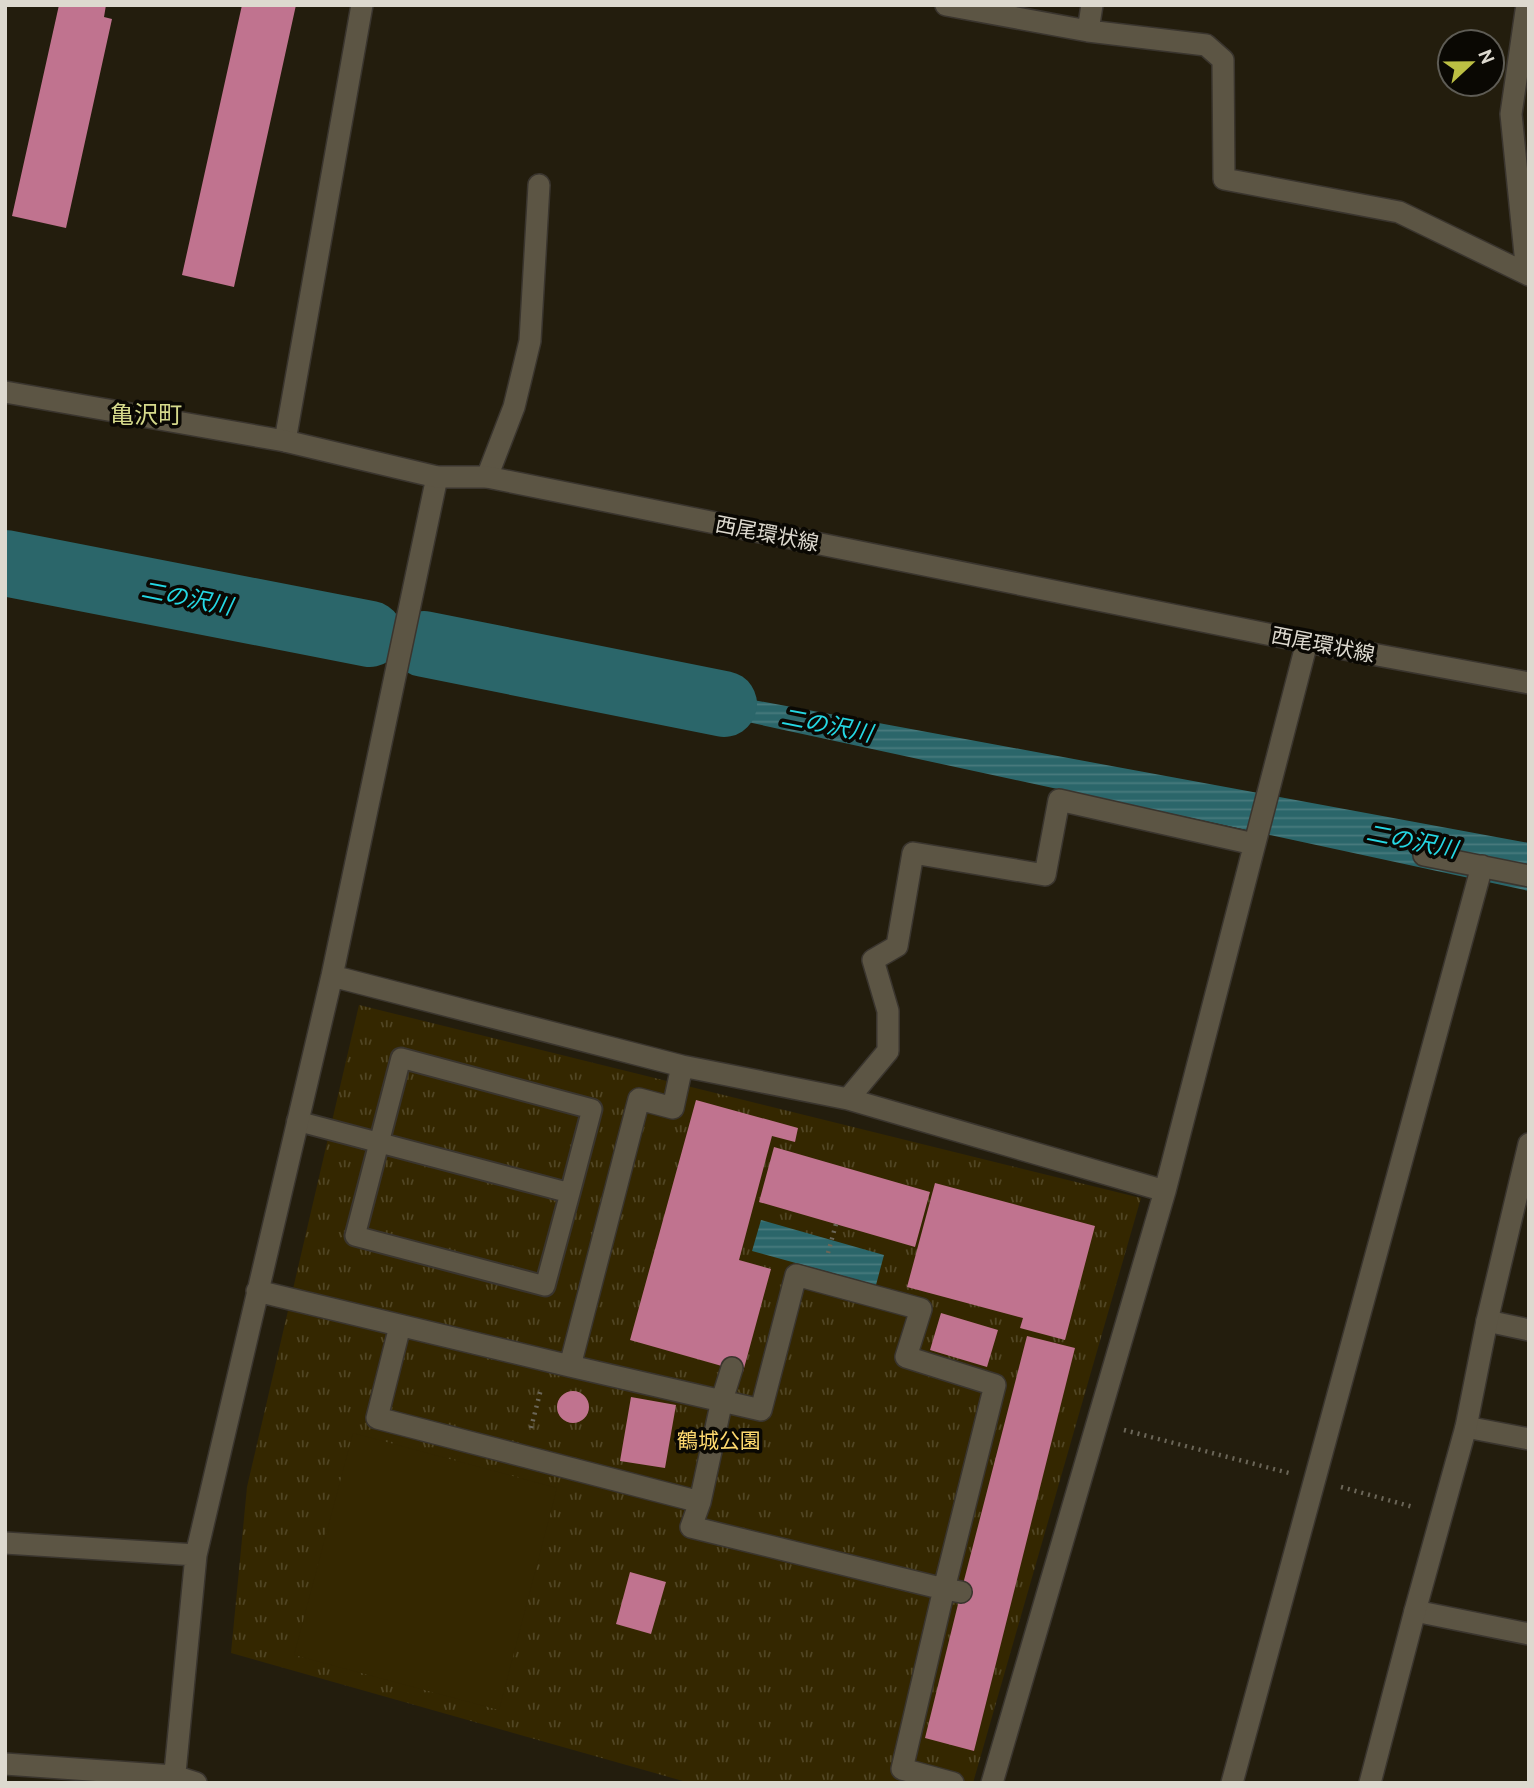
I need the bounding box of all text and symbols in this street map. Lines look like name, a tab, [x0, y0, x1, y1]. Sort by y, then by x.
north arrow	[1436, 28, 1506, 98]
text: N	[1473, 46, 1499, 67]
district label: 亀沢町	[110, 400, 182, 429]
street label: 西尾環状線	[713, 511, 821, 556]
water label: 二の沢川	[139, 575, 238, 621]
street label: 西尾環状線	[1269, 622, 1377, 667]
water label: 二の沢川	[779, 702, 878, 748]
water label: 二の沢川	[1364, 818, 1463, 864]
park label: 鶴城公園	[677, 1428, 761, 1453]

